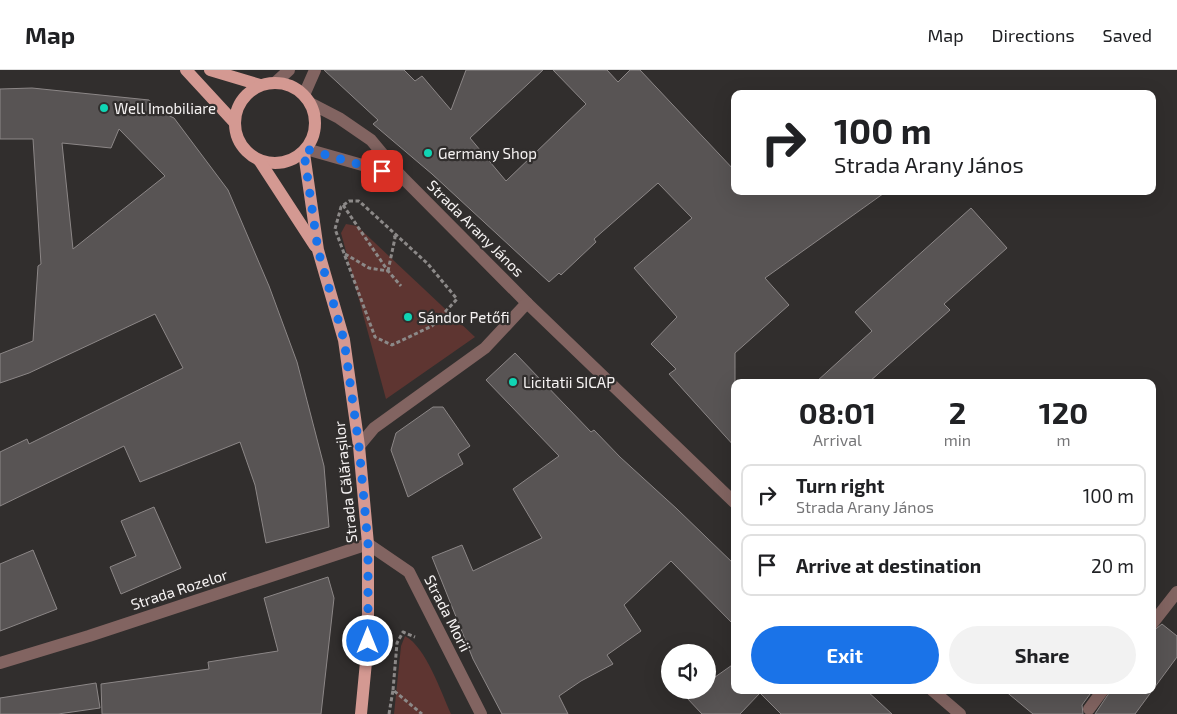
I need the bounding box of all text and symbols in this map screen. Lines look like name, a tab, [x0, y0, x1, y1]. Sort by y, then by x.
text: Map	[25, 20, 75, 49]
text: Map	[927, 24, 964, 46]
text: Directions	[992, 24, 1075, 46]
text: Saved	[1103, 24, 1152, 46]
place label: Well Imobiliare	[114, 99, 216, 117]
marker: Well Imobiliare	[98, 102, 110, 114]
text: 100 m	[834, 109, 932, 151]
icon: right	[751, 110, 816, 175]
place label: Germany Shop	[438, 144, 537, 162]
marker: Germany Shop	[422, 147, 434, 159]
pin	[361, 150, 403, 192]
text: Strada Arany János	[834, 151, 1024, 177]
icon: arrive	[368, 157, 396, 185]
street label: Strada Arany János	[424, 176, 528, 280]
place label: Sándor Petőfi	[418, 308, 510, 326]
marker: Sándor Petőfi	[402, 311, 414, 323]
place label: Licitatii SICAP	[523, 373, 615, 391]
marker: Licitatii SICAP	[507, 376, 519, 388]
text: 08:01	[799, 394, 876, 430]
text: 2	[949, 394, 966, 430]
text: 120	[1039, 394, 1088, 430]
street label: Strada Călărașilor	[330, 420, 362, 544]
text: Arrival	[813, 430, 862, 449]
text: min	[944, 430, 971, 449]
text: m	[1057, 430, 1071, 449]
text: Turn right	[796, 474, 884, 497]
icon: right	[753, 481, 781, 509]
text: 100 m	[1083, 484, 1134, 507]
text: Strada Arany János	[796, 497, 934, 516]
icon: arrive	[753, 551, 781, 579]
text: Arrive at destination	[796, 554, 981, 577]
text: 20 m	[1091, 554, 1134, 577]
street label: Strada Rozelor	[128, 565, 230, 613]
street label: Strada Morii	[421, 572, 475, 654]
position arrow	[341, 614, 393, 666]
button: Exit	[751, 626, 939, 684]
button: Share	[949, 626, 1136, 684]
map controls	[661, 644, 716, 699]
button: sound	[661, 644, 716, 699]

